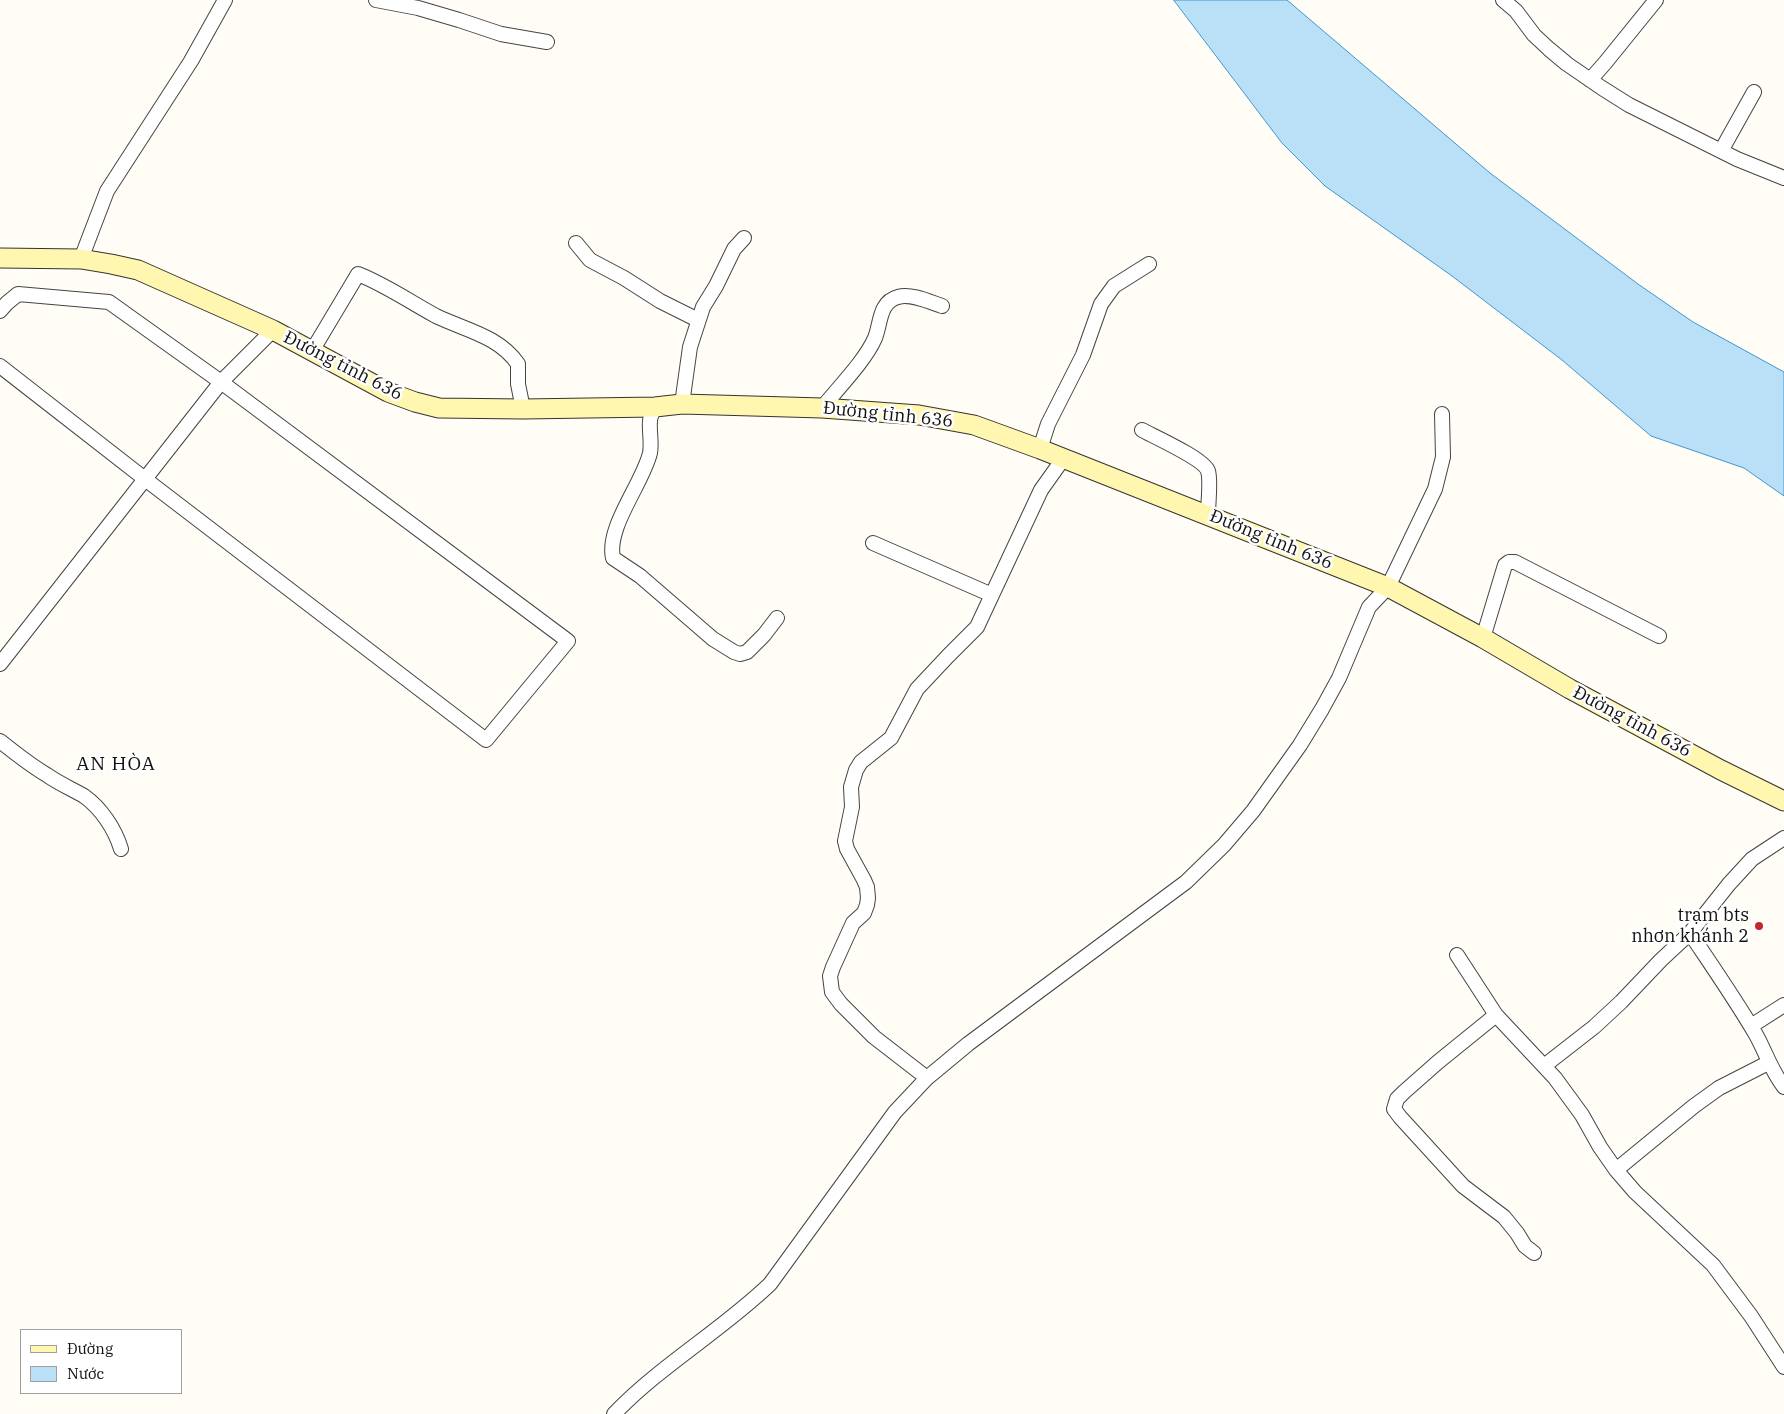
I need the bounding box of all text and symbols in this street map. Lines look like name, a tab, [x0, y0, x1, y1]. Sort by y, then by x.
street label: Đường tỉnh 636	[280, 327, 406, 405]
street label: Đường tỉnh 636	[822, 397, 954, 433]
street label: Đường tỉnh 636	[1206, 505, 1336, 575]
street label: Đường tỉnh 636	[1569, 682, 1695, 762]
district label: AN HÒA	[76, 754, 156, 776]
place label: trạm bts nhơn khánh 2	[1631, 905, 1749, 948]
marker: trạm bts nhơn khánh 2	[1753, 920, 1765, 932]
legend	[20, 1329, 182, 1394]
text: Đường	[67, 1339, 113, 1358]
text: Nước	[67, 1364, 104, 1383]

